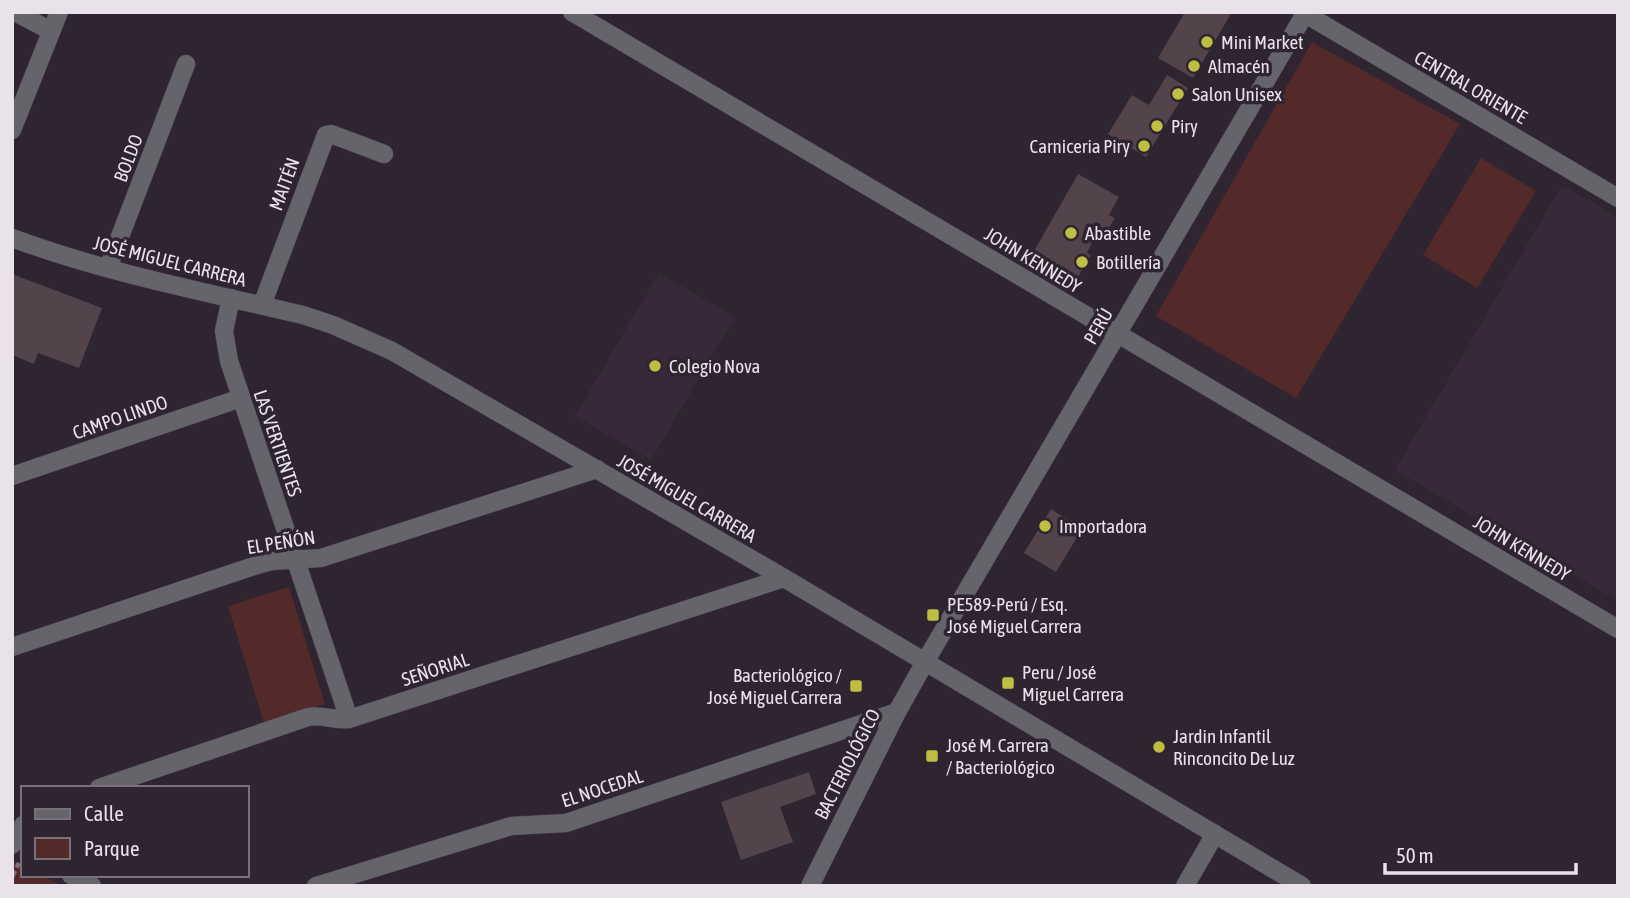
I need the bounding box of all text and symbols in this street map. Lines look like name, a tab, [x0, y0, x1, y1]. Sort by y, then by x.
place label: Mini Market	[1221, 31, 1304, 53]
marker: Mini Market	[1199, 34, 1215, 50]
street label: CENTRAL ORIENTE	[1411, 46, 1531, 128]
place label: Almacén	[1208, 55, 1270, 77]
marker: Almacén	[1186, 58, 1202, 74]
place label: Salon Unisex	[1192, 83, 1282, 105]
marker: Salon Unisex	[1170, 86, 1186, 102]
place label: Piry	[1171, 115, 1198, 137]
marker: Piry	[1149, 118, 1165, 134]
street label: BOLDO	[109, 131, 147, 185]
place label: Carniceria Piry	[1030, 135, 1130, 157]
marker: Carniceria Piry	[1136, 138, 1152, 154]
street label: MAITÉN	[264, 155, 304, 213]
place label: Abastible	[1085, 222, 1151, 244]
street label: JOHN KENNEDY	[981, 223, 1086, 298]
marker: Abastible	[1063, 225, 1079, 241]
street label: JOSÉ MIGUEL CARRERA	[91, 231, 249, 291]
place label: Botillería	[1096, 251, 1161, 273]
marker: Botillería	[1074, 254, 1090, 270]
street label: PERÚ	[1079, 304, 1117, 348]
place label: Colegio Nova	[669, 355, 760, 377]
marker: Colegio Nova	[647, 358, 663, 374]
street label: LAS VERTIENTES	[250, 387, 306, 499]
street label: CAMPO LINDO	[70, 391, 170, 443]
street label: JOSÉ MIGUEL CARRERA	[614, 449, 761, 547]
street label: JOHN KENNEDY	[1470, 511, 1575, 586]
place label: Importadora	[1059, 515, 1147, 537]
marker: Importadora	[1037, 518, 1053, 534]
street label: EL PEÑÓN	[245, 526, 317, 558]
place label: PE589-Perú / Esq. José Miguel Carrera	[947, 593, 1082, 637]
marker: PE589-Perú / Esq. José Miguel Carrera	[925, 607, 941, 623]
street label: SEÑORIAL	[399, 648, 472, 690]
place label: Peru / José Miguel Carrera	[1022, 661, 1124, 705]
place label: Bacteriológico / José Miguel Carrera	[707, 664, 843, 708]
marker: Peru / José Miguel Carrera	[1000, 675, 1016, 691]
marker: Bacteriológico / José Miguel Carrera	[848, 678, 864, 694]
street label: BACTERIOLÓGICO	[810, 705, 884, 823]
place label: Jardin Infantil Rinconcito De Luz	[1173, 725, 1295, 769]
place label: José M. Carrera / Bacteriológico	[946, 734, 1055, 778]
marker: Jardin Infantil Rinconcito De Luz	[1151, 739, 1167, 755]
marker: José M. Carrera / Bacteriológico	[924, 748, 940, 764]
street label: EL NOCEDAL	[559, 764, 646, 811]
legend	[21, 786, 248, 877]
text: Calle	[84, 801, 124, 825]
scale bar	[1385, 832, 1576, 876]
text: Parque	[84, 836, 139, 860]
text: 50 m	[1396, 843, 1434, 867]

